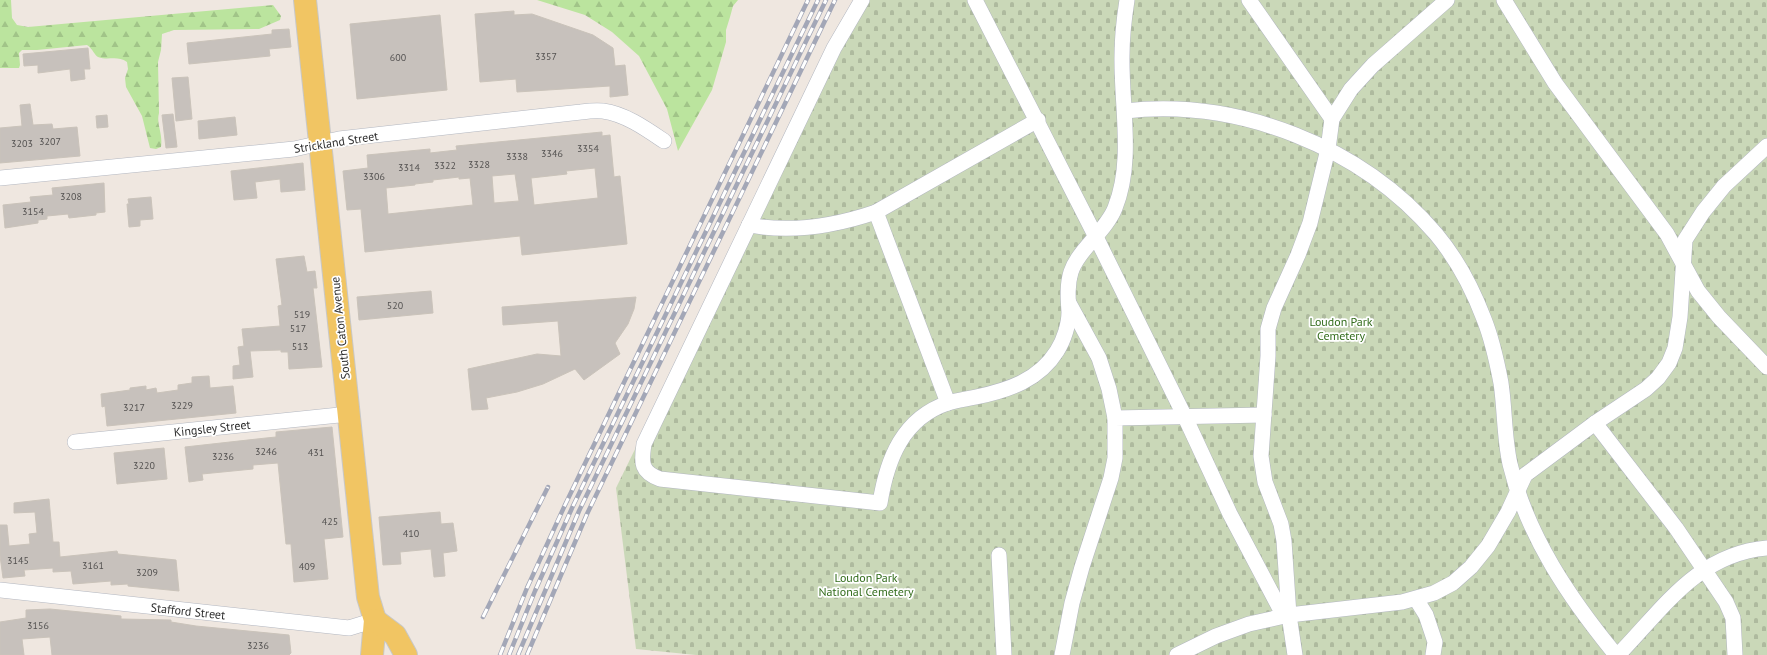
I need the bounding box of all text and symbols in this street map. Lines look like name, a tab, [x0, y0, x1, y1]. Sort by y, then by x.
house number: 3357	[535, 50, 557, 63]
house number: 600	[390, 51, 407, 64]
street label: Strickland Street	[293, 128, 379, 156]
house number: 3207	[39, 135, 61, 148]
house number: 3203	[11, 137, 33, 150]
house number: 3354	[577, 142, 599, 155]
house number: 3346	[541, 147, 563, 160]
house number: 3338	[506, 150, 528, 163]
house number: 3328	[468, 158, 490, 171]
house number: 3322	[434, 159, 456, 172]
house number: 3314	[398, 161, 420, 174]
house number: 3306	[363, 170, 385, 183]
house number: 3208	[60, 190, 82, 203]
house number: 3154	[22, 205, 44, 218]
street label: South Caton Avenue	[327, 276, 353, 380]
house number: 520	[387, 299, 404, 312]
house number: 519	[294, 308, 310, 321]
park label: Loudon Park Cemetery	[1309, 314, 1373, 343]
house number: 517	[290, 322, 306, 335]
house number: 513	[292, 340, 308, 353]
house number: 3229	[171, 399, 193, 412]
house number: 3217	[123, 401, 145, 414]
street label: Kingsley Street	[173, 417, 251, 439]
house number: 3246	[255, 445, 277, 458]
house number: 431	[308, 446, 324, 459]
house number: 3236	[212, 450, 234, 463]
house number: 3220	[133, 459, 155, 472]
house number: 425	[322, 515, 338, 528]
house number: 410	[403, 527, 420, 540]
house number: 3145	[7, 554, 29, 567]
house number: 3161	[82, 559, 104, 572]
house number: 409	[299, 560, 315, 573]
house number: 3209	[136, 566, 158, 579]
park label: Loudon Park National Cemetery	[818, 570, 914, 599]
street label: Stafford Street	[150, 600, 226, 622]
house number: 3156	[27, 619, 49, 632]
house number: 3236	[247, 639, 269, 652]

